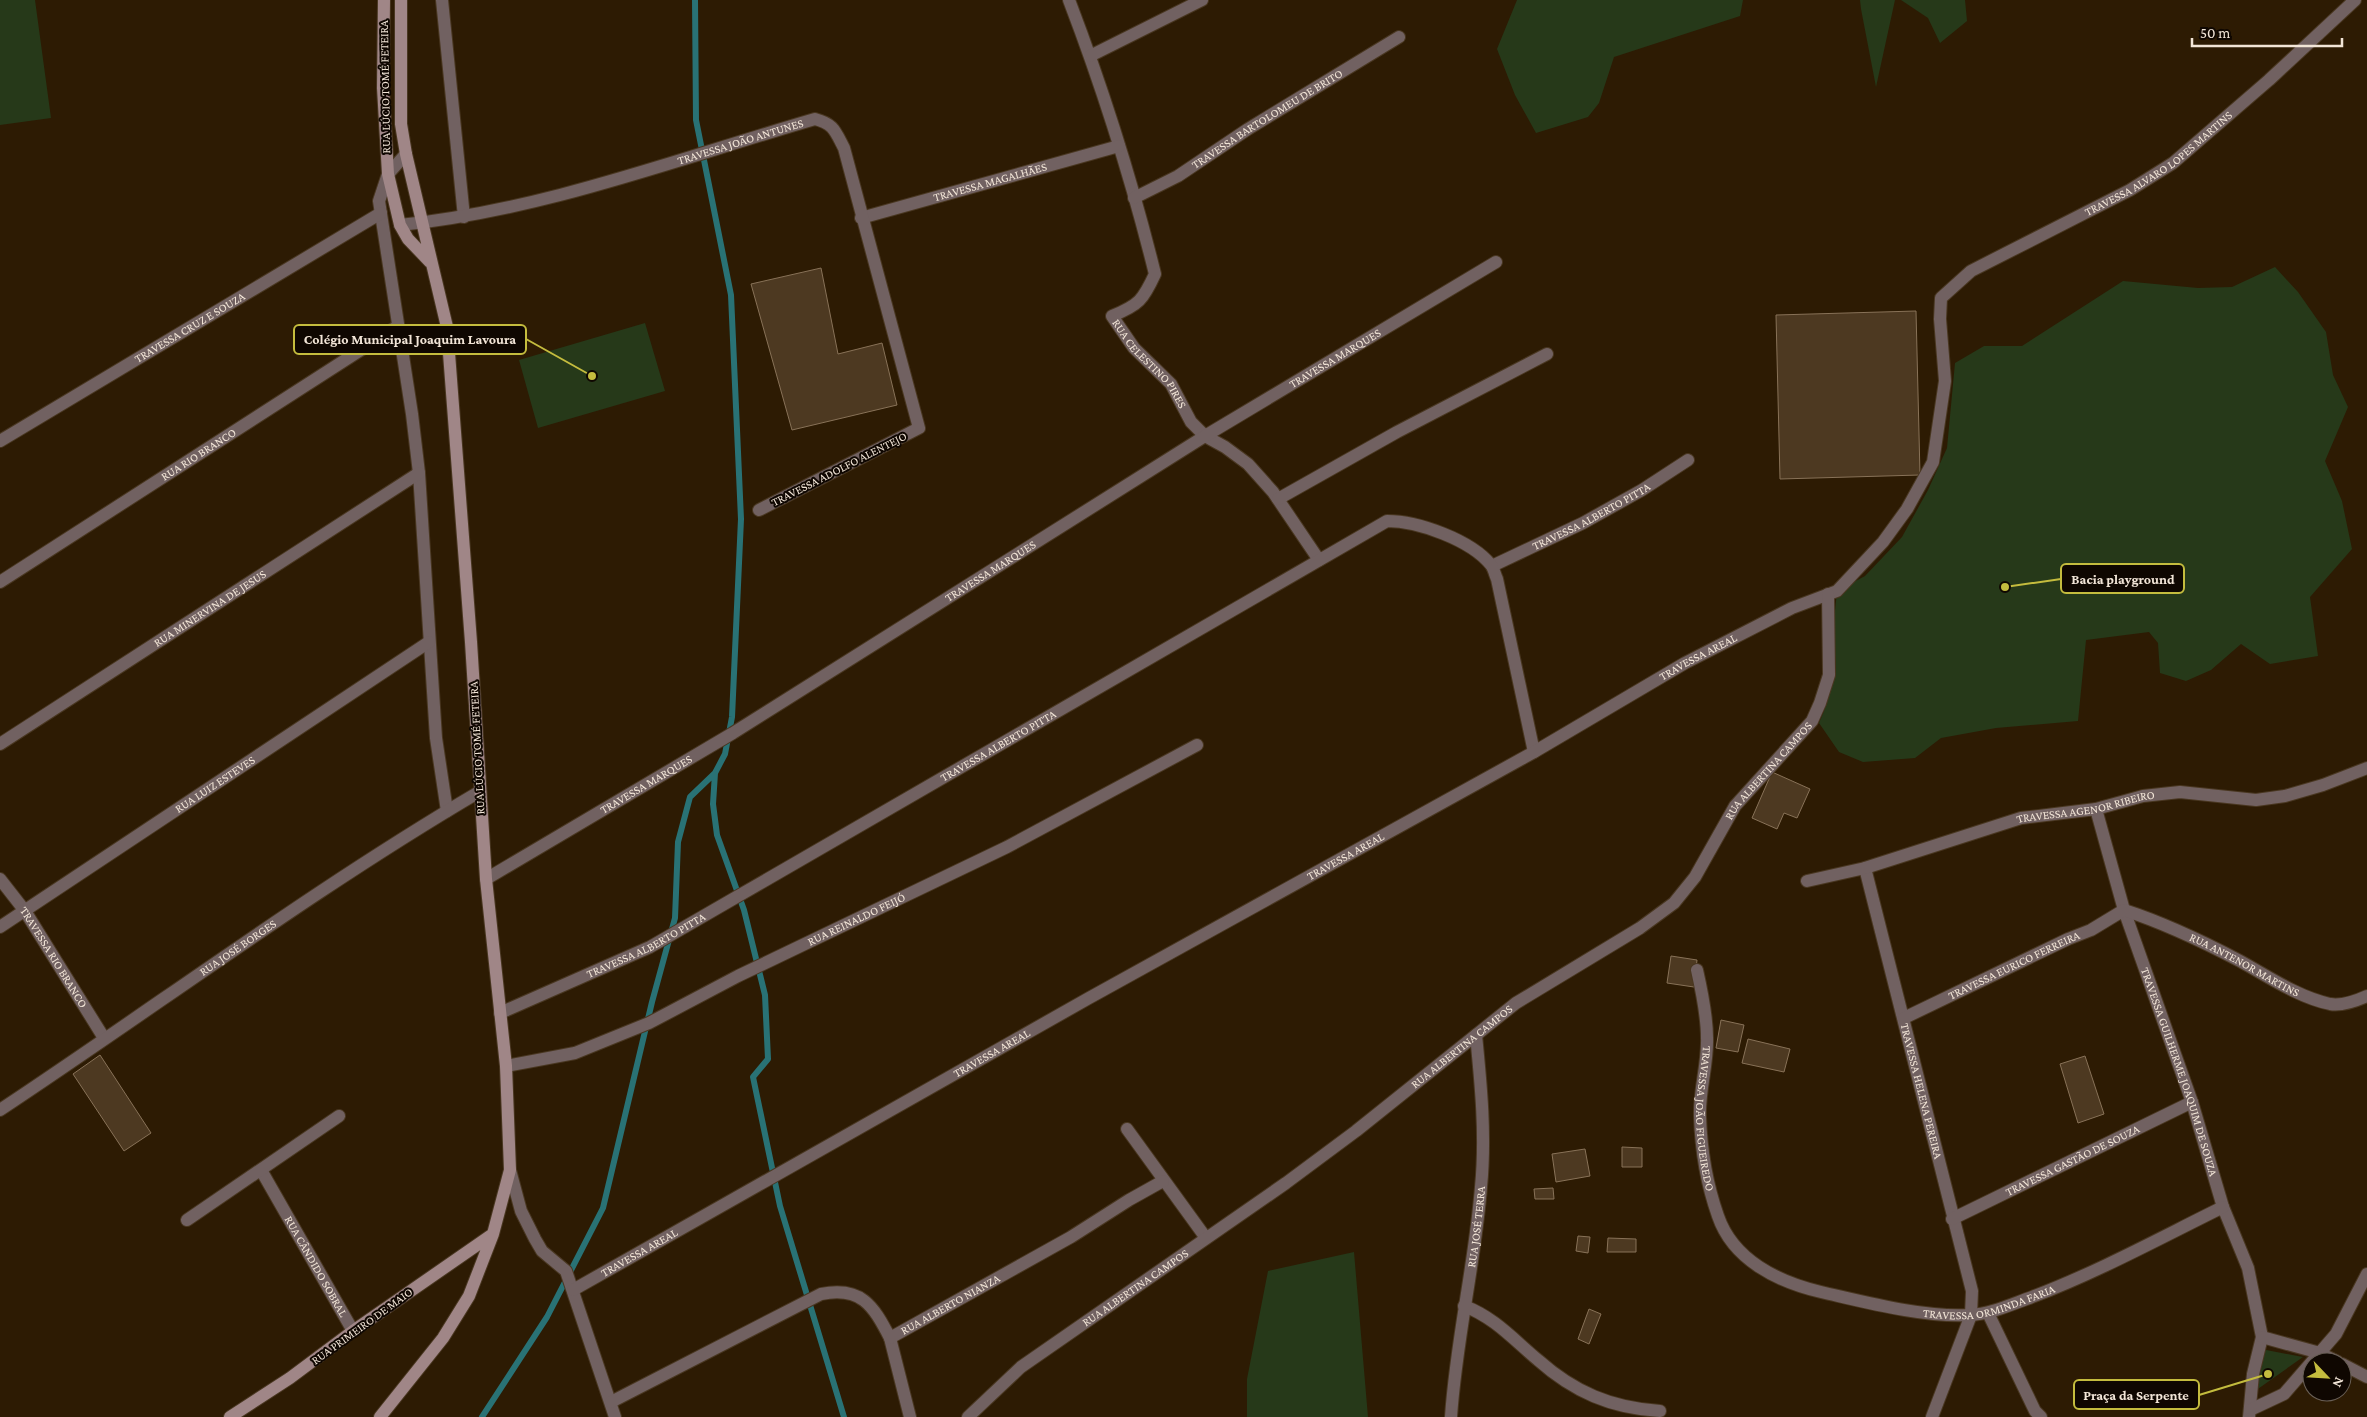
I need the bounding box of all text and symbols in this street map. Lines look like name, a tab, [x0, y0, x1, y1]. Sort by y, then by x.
scale bar	[2192, 15, 2342, 47]
street label: RUA LÚCIO TOMÉ FETEIRA	[377, 20, 393, 154]
text: 50 m	[2200, 25, 2230, 41]
street label: TRAVESSA BARTOLOMEU DE BRITO	[1189, 66, 1345, 172]
street label: TRAVESSA ALVARO LOPES MARTINS	[2082, 108, 2235, 219]
street label: TRAVESSA JOÃO ANTUNES	[676, 116, 805, 168]
street label: TRAVESSA MAGALHÃES	[932, 159, 1049, 204]
street label: TRAVESSA CRUZ E SOUZA	[132, 289, 248, 366]
street label: RUA CELESTINO PIRES	[1109, 316, 1190, 411]
callout: Colégio Municipal Joaquim Lavoura	[294, 325, 526, 354]
street label: TRAVESSA MARQUES	[1287, 325, 1384, 391]
text: Colégio Municipal Joaquim Lavoura	[304, 331, 516, 347]
street label: RUA RIO BRANCO	[158, 425, 239, 484]
street label: TRAVESSA ADOLFO ALENTEJO	[769, 429, 909, 509]
street label: TRAVESSA ALBERTO PITTA	[1530, 479, 1653, 553]
street label: TRAVESSA MARQUES	[942, 537, 1039, 605]
callout: Bacia playground	[2061, 564, 2184, 593]
street label: RUA MINERVINA DE JESUS	[151, 567, 269, 650]
text: Bacia playground	[2071, 571, 2175, 587]
street label: TRAVESSA AREAL	[1657, 631, 1739, 684]
street label: RUA LÚCIO TOMÉ FETEIRA	[467, 681, 487, 815]
street label: TRAVESSA ALBERTO PITTA	[938, 707, 1059, 785]
street label: RUA ALBERTINA CAMPOS	[1722, 718, 1815, 822]
street label: RUA LUIZ ESTEVES	[172, 752, 258, 816]
street label: TRAVESSA MARQUES	[598, 752, 695, 817]
street label: TRAVESSA AGENOR RIBEIRO	[2015, 788, 2155, 826]
street label: TRAVESSA AREAL	[1305, 829, 1387, 883]
street label: RUA REINALDO FEIJÓ	[805, 890, 908, 949]
street label: TRAVESSA RIO BRANCO	[17, 904, 90, 1010]
street label: TRAVESSA ALBERTO PITTA	[584, 909, 708, 981]
street label: RUA JOSÉ BORGES	[197, 916, 279, 979]
street label: TRAVESSA EURICO FERREIRA	[1946, 928, 2082, 1003]
street label: RUA ANTENOR MARTINS	[2187, 930, 2302, 1000]
street label: TRAVESSA GUILHERME JOAQUIM DE SOUZA	[2138, 966, 2221, 1178]
street label: RUA ALBERTINA CAMPOS	[1408, 1001, 1516, 1091]
street label: TRAVESSA HELENA PEREIRA	[1898, 1022, 1945, 1160]
street label: TRAVESSA AREAL	[951, 1026, 1032, 1080]
street label: TRAVESSA JOÃO FIGUEIREDO	[1693, 1046, 1717, 1193]
street label: TRAVESSA GASTÃO DE SOUZA	[2003, 1122, 2142, 1199]
street label: RUA JOSÉ TERRA	[1464, 1185, 1488, 1268]
street label: RUA CÂNDIDO SOBRAL	[282, 1213, 350, 1319]
street label: TRAVESSA AREAL	[598, 1225, 680, 1280]
street label: RUA ALBERTINA CAMPOS	[1080, 1246, 1191, 1329]
street label: RUA ALBERTO NIANZA	[898, 1271, 1003, 1338]
street label: TRAVESSA ORMINDA FARIA	[1922, 1282, 2057, 1322]
street label: RUA PRIMEIRO DE MAIO	[309, 1285, 415, 1367]
north arrow	[2302, 1352, 2352, 1402]
text: N	[2329, 1375, 2348, 1391]
callout: Praça da Serpente	[2074, 1380, 2199, 1409]
text: Praça da Serpente	[2083, 1387, 2189, 1403]

